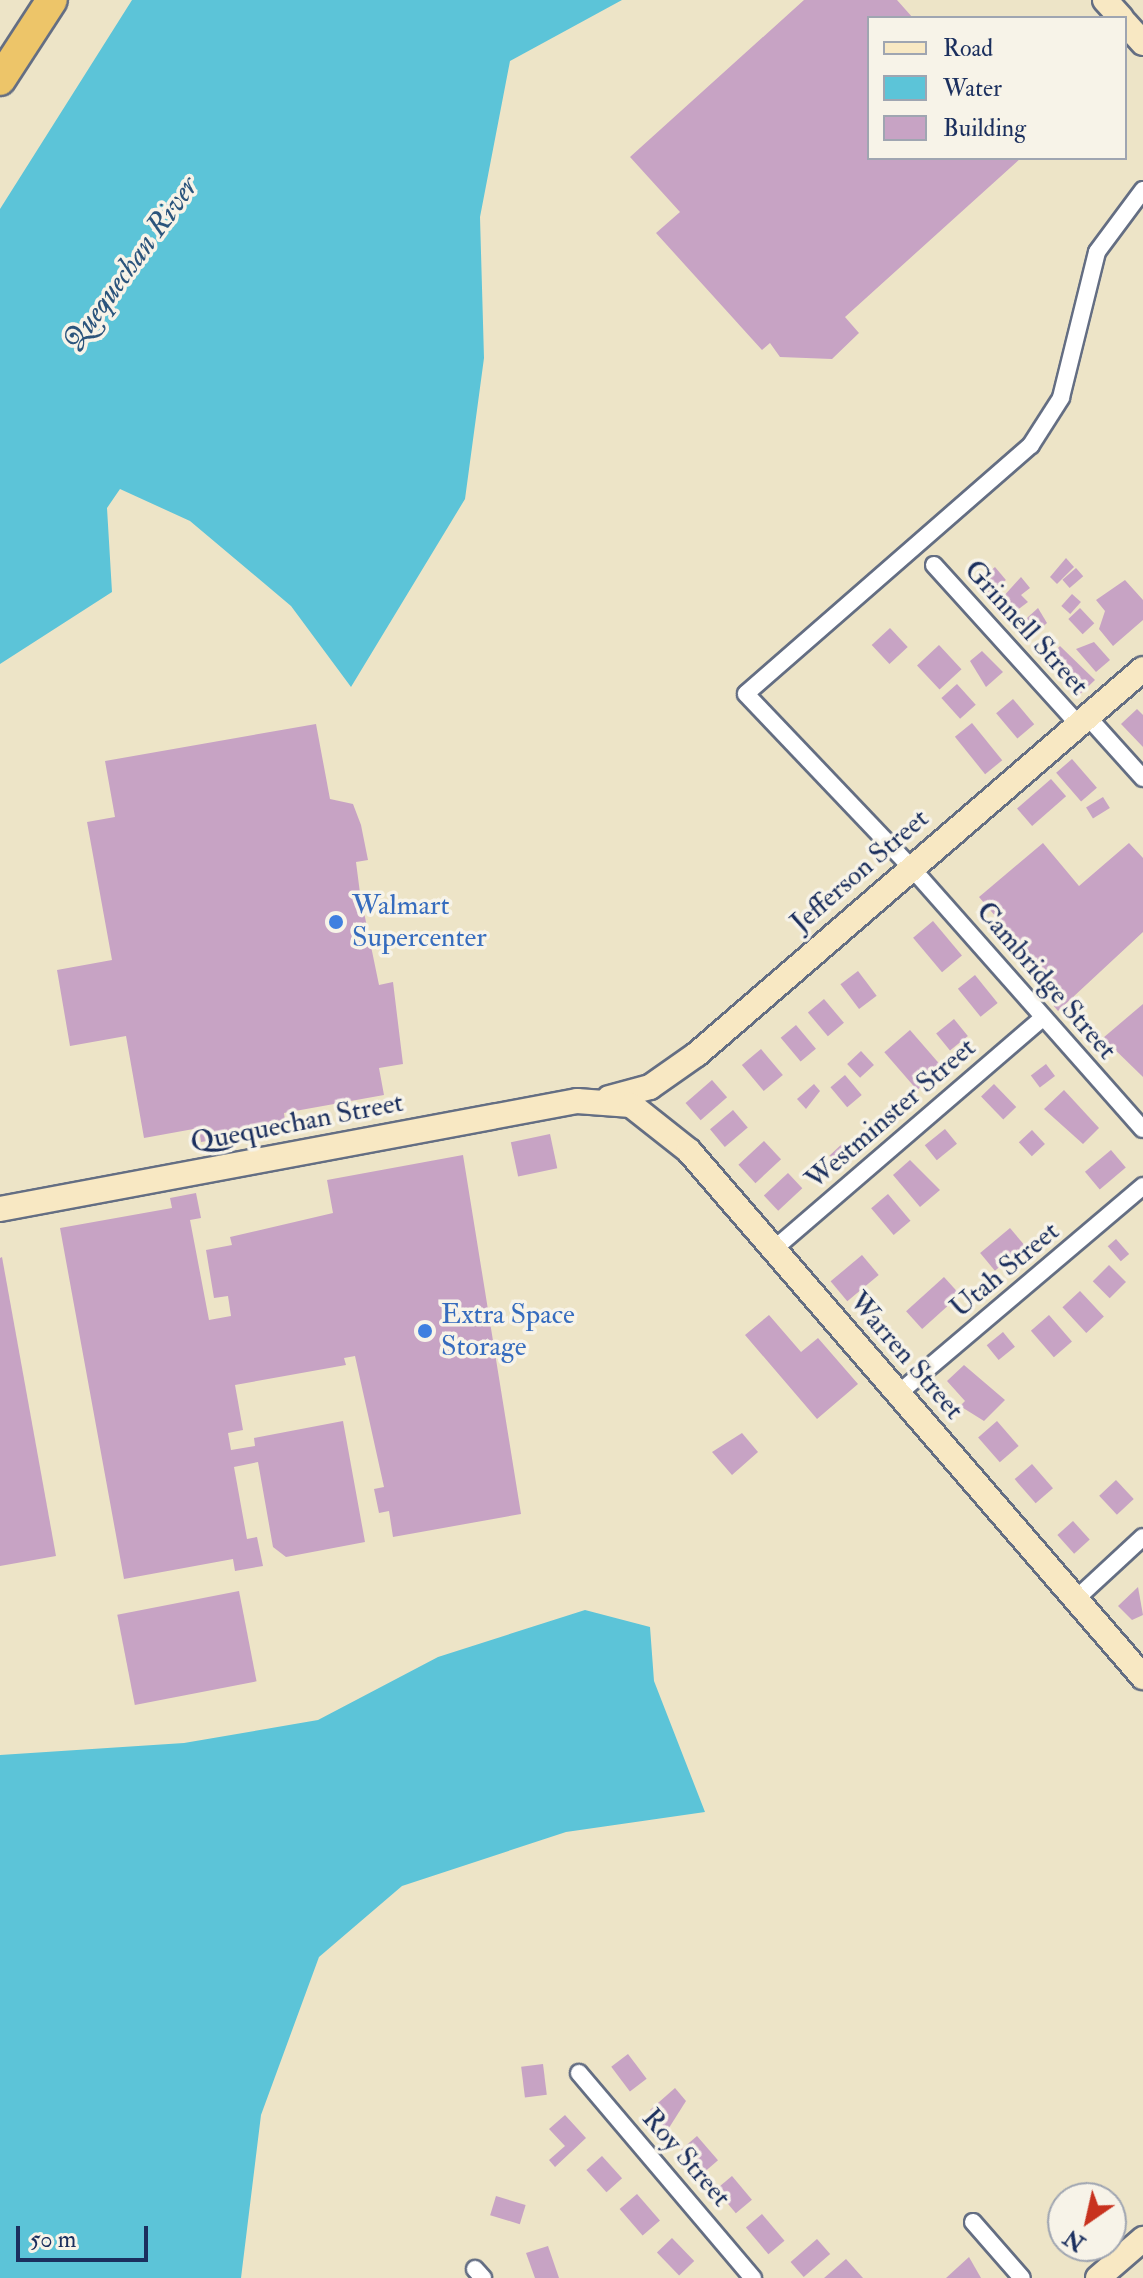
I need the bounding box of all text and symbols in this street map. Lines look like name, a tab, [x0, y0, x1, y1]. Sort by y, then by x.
legend	[867, 16, 1127, 160]
text: Road	[943, 33, 993, 64]
text: Water	[943, 73, 1002, 104]
text: Building	[943, 113, 1026, 144]
water label: Quequechan River	[56, 170, 206, 358]
street label: Grinnell Street	[957, 554, 1095, 702]
street label: Jefferson Street	[784, 802, 936, 940]
place label: Walmart Supercenter	[352, 889, 487, 955]
street label: Cambridge Street	[969, 895, 1123, 1067]
marker: Walmart Supercenter	[327, 913, 345, 931]
street label: Westminster Street	[799, 1031, 983, 1197]
street label: Quequechan Street	[188, 1086, 406, 1160]
street label: Utah Street	[944, 1215, 1066, 1325]
street label: Warren Street	[842, 1285, 970, 1427]
place label: Extra Space Storage	[441, 1298, 575, 1364]
marker: Extra Space Storage	[416, 1322, 434, 1340]
street label: Roy Street	[634, 2102, 738, 2214]
north arrow	[1047, 2182, 1127, 2262]
scale bar	[20, 2210, 152, 2260]
text: N	[1059, 2223, 1091, 2257]
text: 50 m	[30, 2224, 76, 2255]

